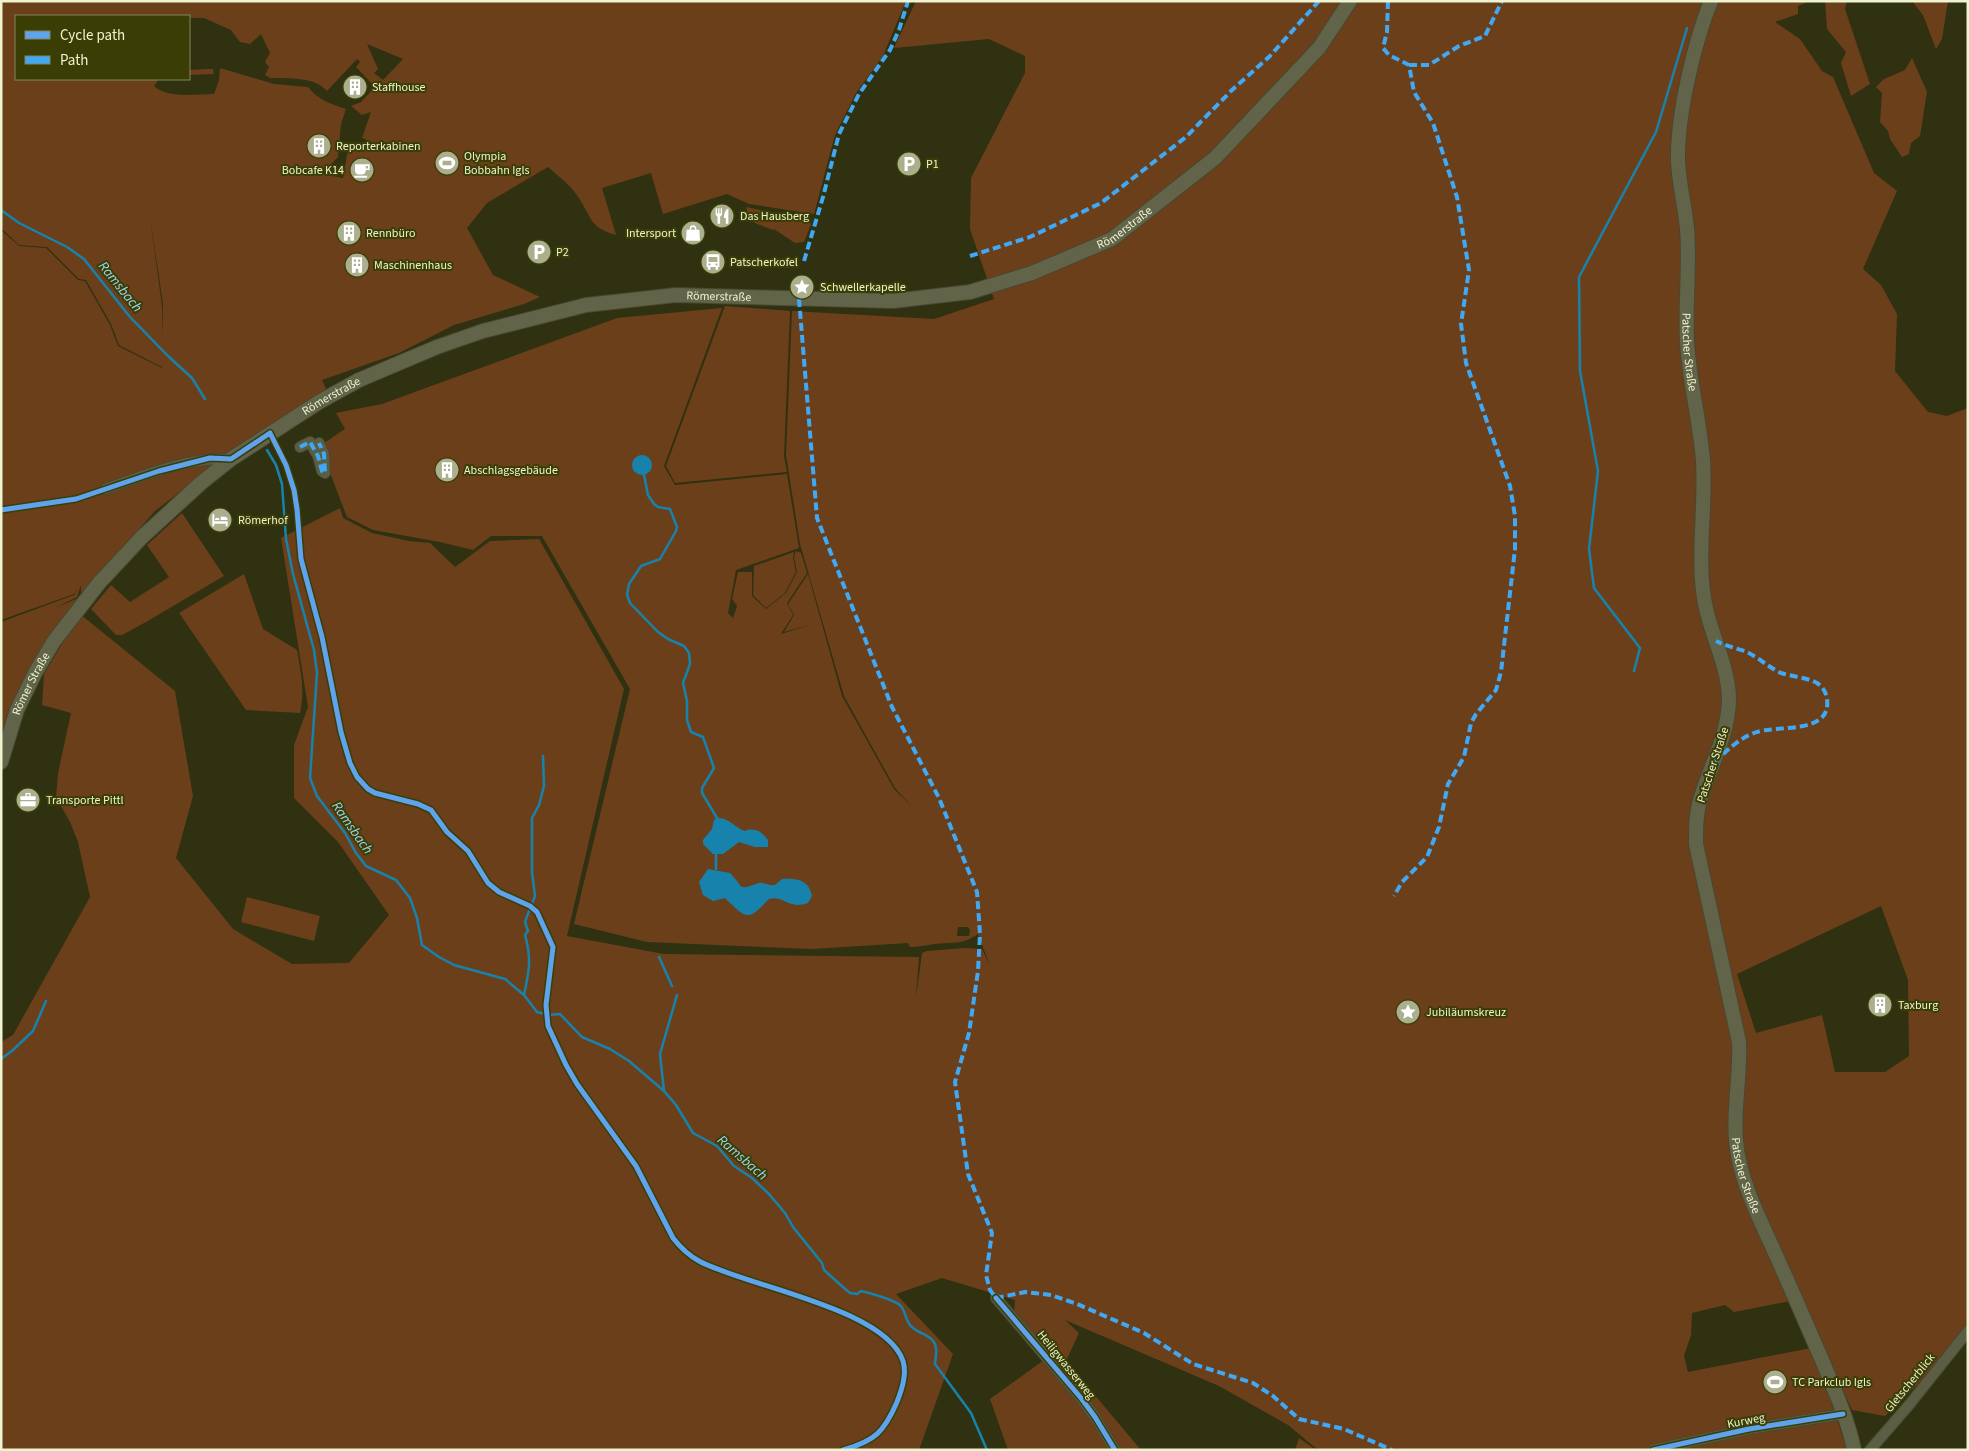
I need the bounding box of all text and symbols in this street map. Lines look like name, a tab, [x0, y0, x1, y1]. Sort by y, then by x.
legend	[15, 15, 190, 80]
text: Cycle path	[60, 25, 125, 46]
text: Path	[60, 50, 88, 71]
building icon: Staffhouse	[342, 74, 368, 100]
place label: Staffhouse	[372, 79, 425, 96]
building icon: Reporterkabinen	[306, 133, 332, 159]
place label: Reporterkabinen	[336, 138, 421, 155]
place label: Olympia Bobbahn Igls	[464, 148, 530, 179]
sports icon: Olympia Bobbahn Igls	[434, 150, 460, 176]
parking icon: P1	[896, 151, 922, 177]
place label: P1	[926, 156, 939, 173]
cafe icon: Bobcafe K14	[349, 157, 375, 183]
place label: Bobcafe K14	[282, 162, 344, 179]
street label: Römerstraße	[1094, 202, 1156, 253]
restaurant icon: Das Hausberg	[709, 203, 735, 229]
place label: Das Hausberg	[740, 208, 809, 225]
building icon: Rennbüro	[336, 220, 362, 246]
shop icon: Intersport	[680, 220, 706, 246]
place label: Rennbüro	[366, 225, 416, 242]
place label: Intersport	[626, 225, 676, 242]
parking icon: P2	[526, 239, 552, 265]
place label: P2	[556, 244, 569, 261]
bus stop icon: Patscherkofel	[700, 249, 726, 275]
building icon: Maschinenhaus	[344, 252, 370, 278]
place label: Patscherkofel	[730, 254, 798, 271]
water label: Ramsbach	[93, 257, 147, 317]
place label: Maschinenhaus	[374, 257, 452, 274]
place icon: Schwellerkapelle	[789, 274, 815, 300]
place label: Schwellerkapelle	[820, 279, 906, 296]
street label: Römerstraße	[686, 287, 752, 306]
street label: Patscher Straße	[1678, 313, 1701, 393]
street label: Römerstraße	[299, 372, 364, 419]
building icon: Abschlagsgebäude	[434, 457, 460, 483]
place label: Abschlagsgebäude	[464, 462, 558, 479]
hotel icon: Römerhof	[207, 507, 233, 533]
place label: Römerhof	[238, 512, 288, 529]
street label: Römer Straße	[7, 649, 54, 717]
street label: Patscher Straße	[1693, 725, 1733, 805]
office icon: Transporte Pittl	[15, 787, 41, 813]
place label: Transporte Pittl	[46, 792, 124, 809]
water label: Ramsbach	[326, 798, 378, 858]
building icon: Taxburg	[1867, 992, 1893, 1018]
place label: Taxburg	[1898, 997, 1938, 1014]
place icon: Jubiläumskreuz	[1395, 999, 1421, 1025]
place label: Jubiläumskreuz	[1426, 1004, 1506, 1021]
water label: Ramsbach	[713, 1131, 771, 1185]
street label: Patscher Straße	[1727, 1137, 1765, 1216]
street label: Heiligwasserweg	[1033, 1327, 1099, 1403]
street label: Gletscherblick	[1881, 1350, 1939, 1416]
sports icon: TC Parkclub Igls	[1762, 1369, 1788, 1395]
place label: TC Parkclub Igls	[1792, 1374, 1871, 1391]
street label: Kurweg	[1726, 1409, 1766, 1433]

